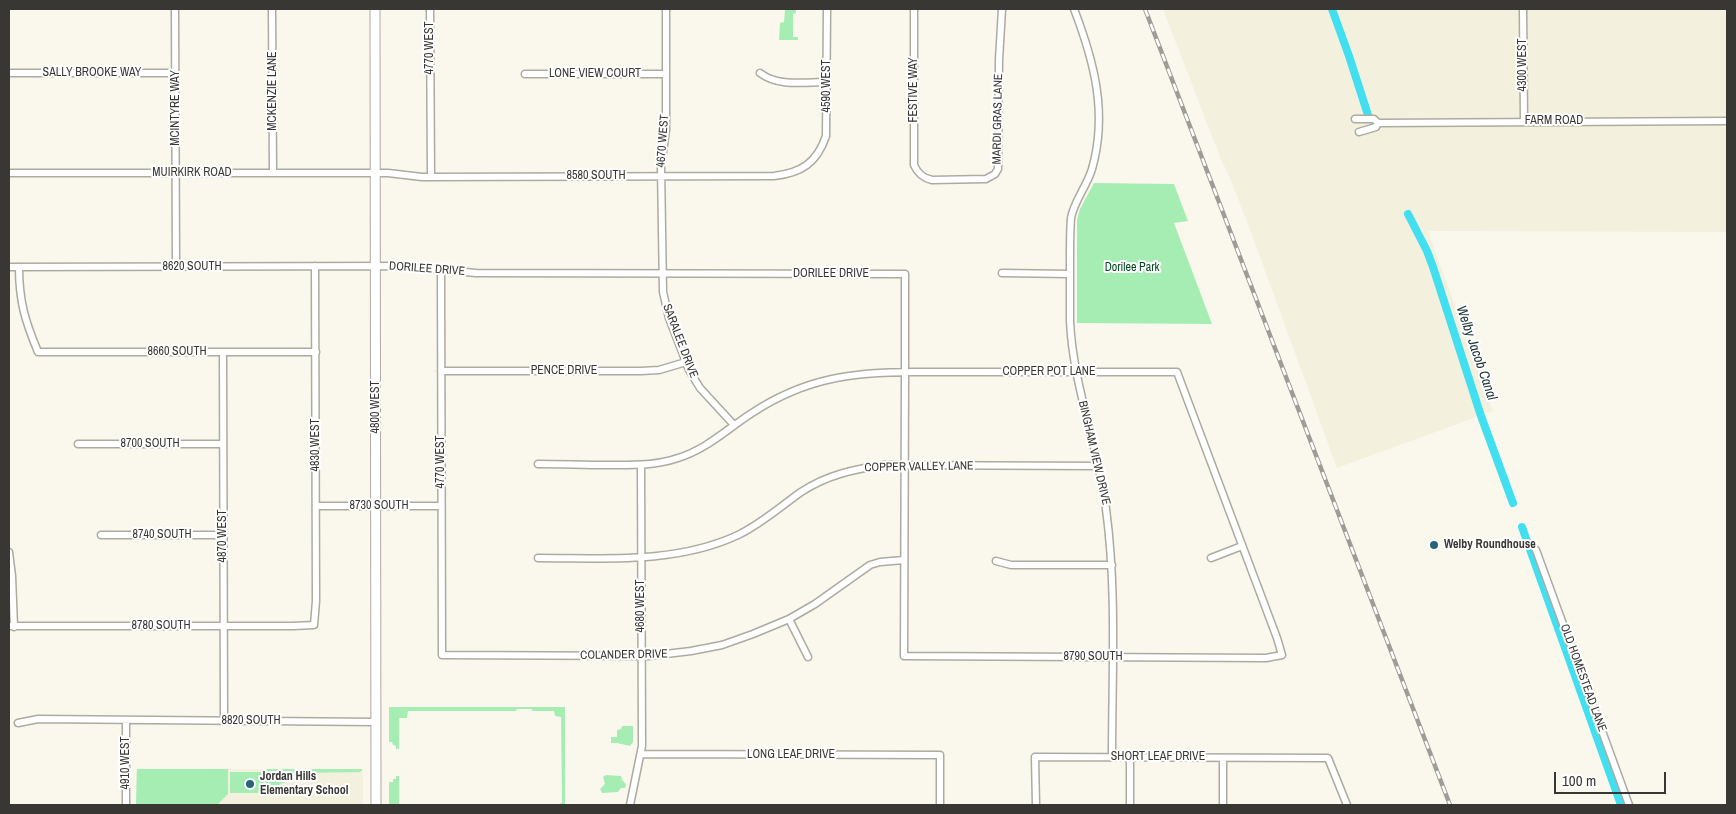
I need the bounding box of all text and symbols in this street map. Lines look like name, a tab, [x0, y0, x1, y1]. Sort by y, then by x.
street label: 4770 WEST	[423, 21, 437, 75]
street label: 4300 WEST	[1516, 38, 1530, 92]
street label: MCKENZIE LANE	[266, 51, 280, 131]
street label: FESTIVE WAY	[907, 57, 921, 123]
street label: 4590 WEST	[820, 59, 834, 113]
street label: SALLY BROOKE WAY	[43, 66, 141, 80]
street label: LONE VIEW COURT	[549, 67, 641, 81]
street label: MCINTYRE WAY	[169, 70, 183, 146]
street label: MARDI GRAS LANE	[990, 73, 1006, 165]
street label: 4670 WEST	[654, 114, 672, 168]
street label: FARM ROAD	[1525, 114, 1583, 128]
street label: MUIRKIRK ROAD	[152, 166, 232, 180]
street label: 8580 SOUTH	[566, 169, 626, 183]
street label: DORILEE DRIVE	[389, 259, 465, 279]
street label: 8620 SOUTH	[162, 260, 222, 274]
park label: Dorilee Park	[1105, 261, 1159, 275]
street label: DORILEE DRIVE	[793, 267, 869, 281]
street label: SARALEE DRIVE	[659, 302, 701, 380]
water label: Welby Jacob Canal	[1452, 304, 1500, 402]
street label: 8660 SOUTH	[147, 345, 207, 359]
street label: PENCE DRIVE	[531, 364, 597, 378]
street label: COPPER POT LANE	[1003, 365, 1095, 379]
street label: 4800 WEST	[369, 380, 383, 434]
street label: BINGHAM VIEW DRIVE	[1075, 399, 1113, 507]
street label: 4830 WEST	[309, 418, 323, 472]
street label: 4770 WEST	[434, 435, 448, 489]
street label: 8700 SOUTH	[120, 437, 180, 451]
street label: COPPER VALLEY LANE	[864, 459, 974, 475]
street label: 8730 SOUTH	[349, 499, 409, 513]
street label: 4870 WEST	[216, 509, 230, 563]
street label: 8740 SOUTH	[132, 528, 192, 542]
place label: Welby Roundhouse	[1444, 538, 1536, 552]
marker: Welby Roundhouse	[1428, 539, 1440, 551]
street label: 4680 WEST	[634, 579, 648, 633]
street label: 8780 SOUTH	[131, 619, 191, 633]
street label: OLD HOMESTEAD LANE	[1557, 622, 1609, 734]
street label: COLANDER DRIVE	[580, 647, 668, 663]
street label: 8790 SOUTH	[1063, 650, 1123, 664]
street label: 8820 SOUTH	[221, 714, 281, 728]
street label: 4910 WEST	[119, 736, 133, 790]
street label: LONG LEAF DRIVE	[747, 748, 835, 762]
street label: SHORT LEAF DRIVE	[1111, 750, 1205, 764]
scale bar	[1556, 762, 1668, 794]
place label: Jordan Hills Elementary School	[260, 770, 349, 798]
text: 100 m	[1562, 770, 1596, 791]
marker: Jordan Hills Elementary School	[244, 778, 256, 790]

